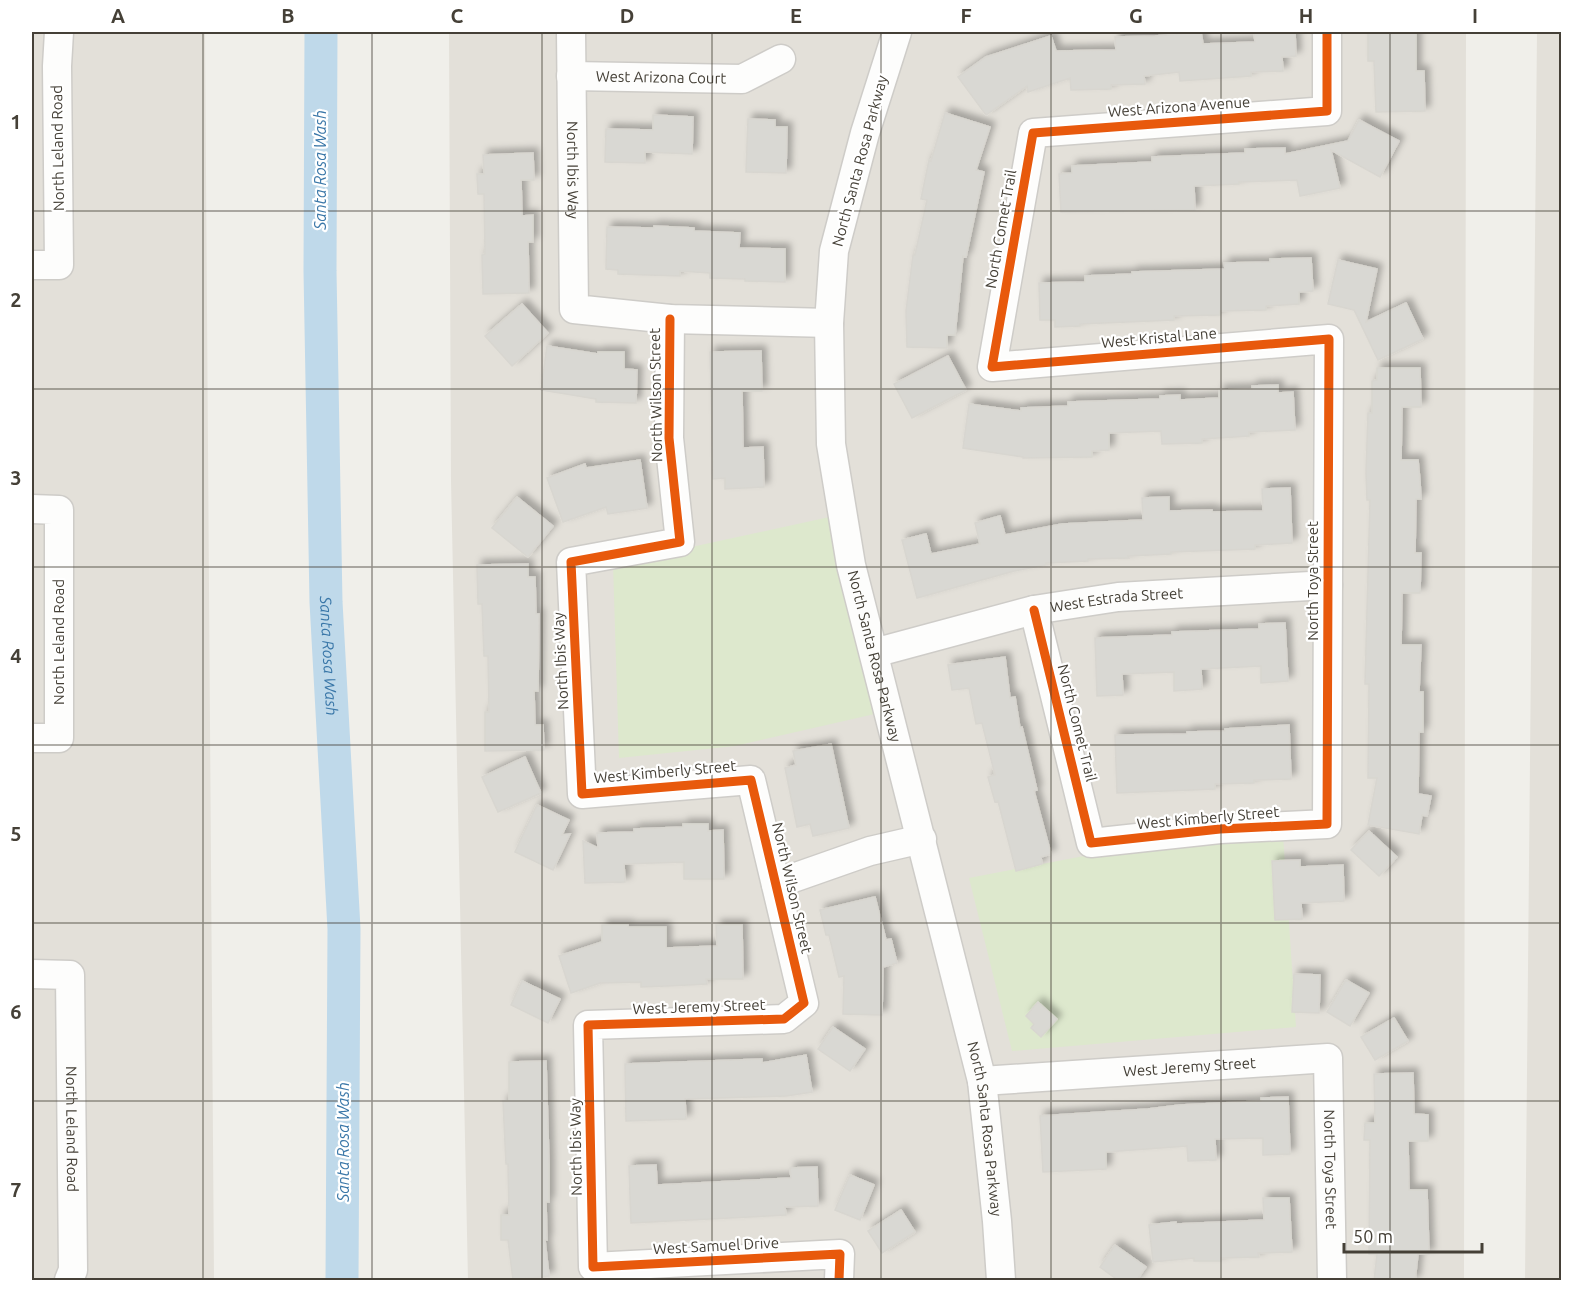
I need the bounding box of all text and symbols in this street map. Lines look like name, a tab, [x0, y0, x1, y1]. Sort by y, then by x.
text: A	[111, 4, 125, 27]
text: B	[281, 4, 295, 27]
text: C	[451, 4, 464, 27]
text: D	[620, 4, 634, 27]
text: E	[790, 4, 802, 27]
text: F	[960, 4, 972, 27]
text: G	[1129, 4, 1143, 27]
text: H	[1299, 4, 1313, 27]
text: I	[1472, 4, 1478, 27]
street label: West Arizona Court	[596, 67, 726, 87]
street label: North Santa Rosa Parkway	[828, 73, 891, 248]
street label: North Leland Road	[48, 85, 67, 211]
street label: West Arizona Avenue	[1107, 93, 1251, 120]
text: 1	[10, 110, 22, 133]
water label: Santa Rosa Wash	[311, 110, 329, 231]
street label: North Ibis Way	[564, 121, 582, 219]
street label: North Comet Trail	[982, 168, 1019, 290]
text: 2	[10, 288, 22, 311]
street label: West Kristal Lane	[1100, 324, 1217, 351]
street label: North Wilson Street	[646, 328, 665, 462]
text: 3	[10, 466, 22, 489]
street label: North Toya Street	[1304, 521, 1321, 641]
street label: North Santa Rosa Parkway	[845, 569, 905, 744]
street label: North Leland Road	[50, 579, 67, 705]
street label: West Estrada Street	[1049, 584, 1184, 615]
water label: Santa Rosa Wash	[317, 595, 341, 716]
street label: North Ibis Way	[549, 612, 572, 710]
text: 4	[10, 644, 22, 667]
street label: North Comet Trail	[1055, 662, 1100, 783]
street label: West Kimberly Street	[593, 757, 737, 786]
street label: West Kimberly Street	[1136, 803, 1280, 832]
street label: North Wilson Street	[769, 821, 816, 955]
text: 5	[10, 822, 22, 845]
street label: West Jeremy Street	[632, 996, 766, 1017]
text: 6	[10, 1000, 22, 1023]
street label: North Santa Rosa Parkway	[964, 1040, 1005, 1217]
street label: West Jeremy Street	[1123, 1054, 1257, 1080]
street label: North Leland Road	[63, 1066, 81, 1192]
water label: Santa Rosa Wash	[334, 1082, 352, 1203]
street label: North Ibis Way	[566, 1098, 585, 1196]
street label: North Toya Street	[1321, 1109, 1340, 1229]
text: 7	[10, 1178, 22, 1201]
scale bar	[1344, 1216, 1482, 1254]
text: 50 m	[1353, 1226, 1393, 1246]
street label: West Samuel Drive	[653, 1234, 779, 1257]

